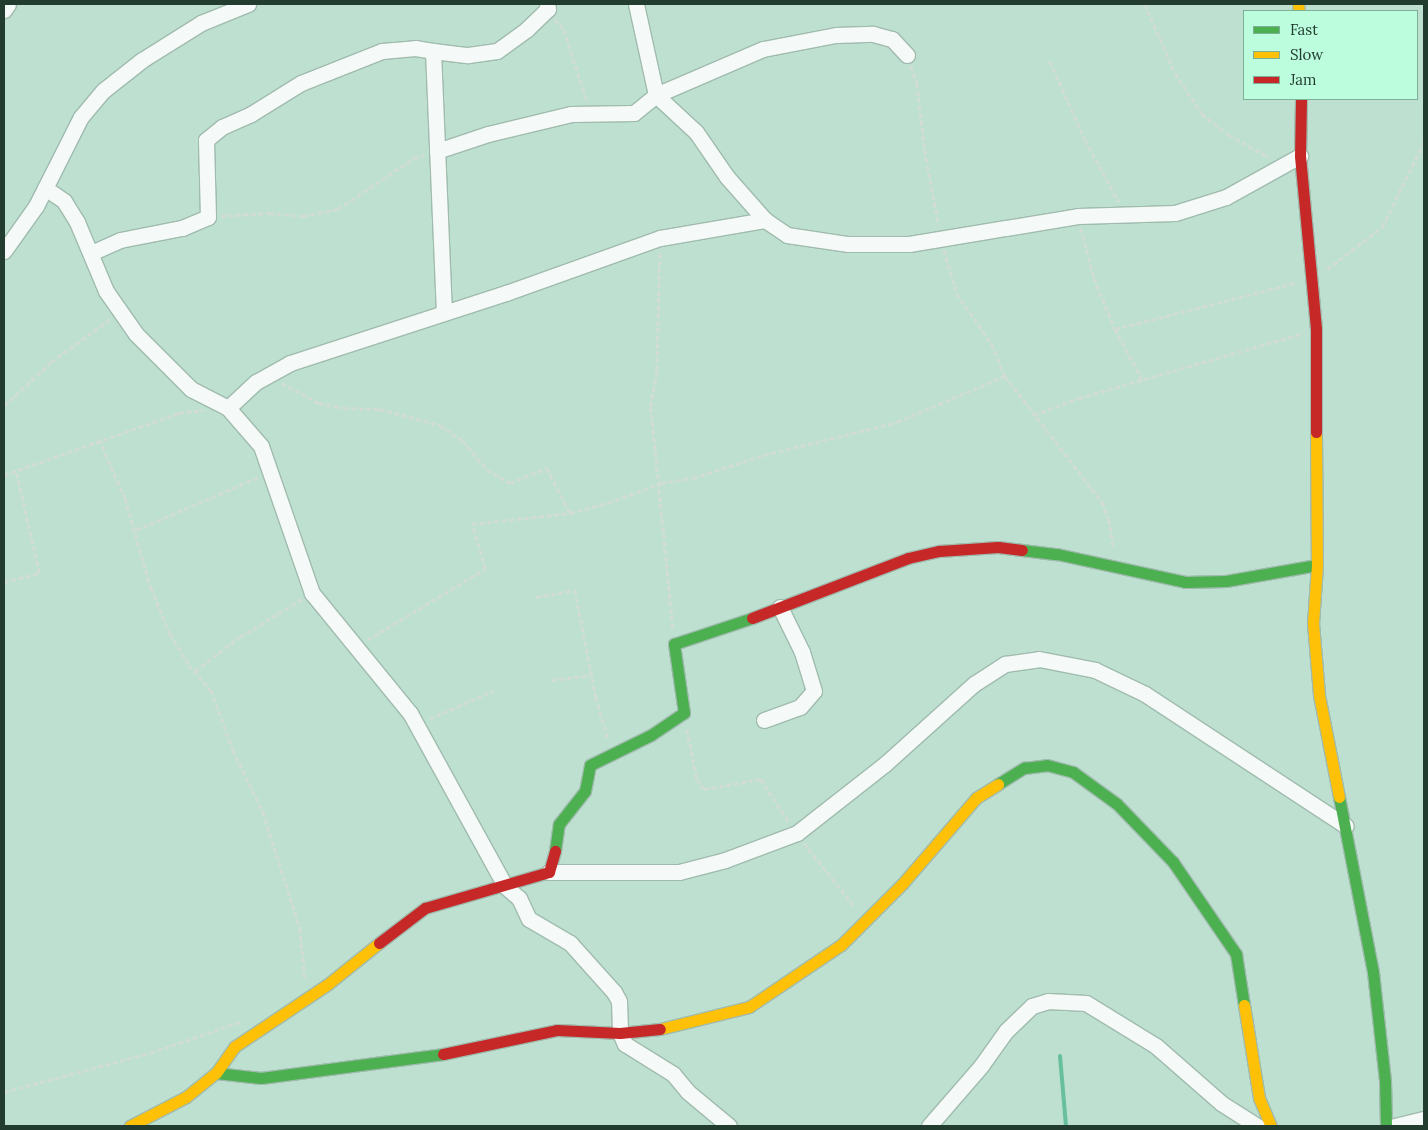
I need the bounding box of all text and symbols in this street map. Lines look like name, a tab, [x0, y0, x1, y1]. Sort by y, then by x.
legend	[1243, 10, 1418, 100]
text: Fast	[1290, 20, 1318, 39]
text: Slow	[1290, 45, 1323, 64]
text: Jam	[1290, 70, 1317, 89]

